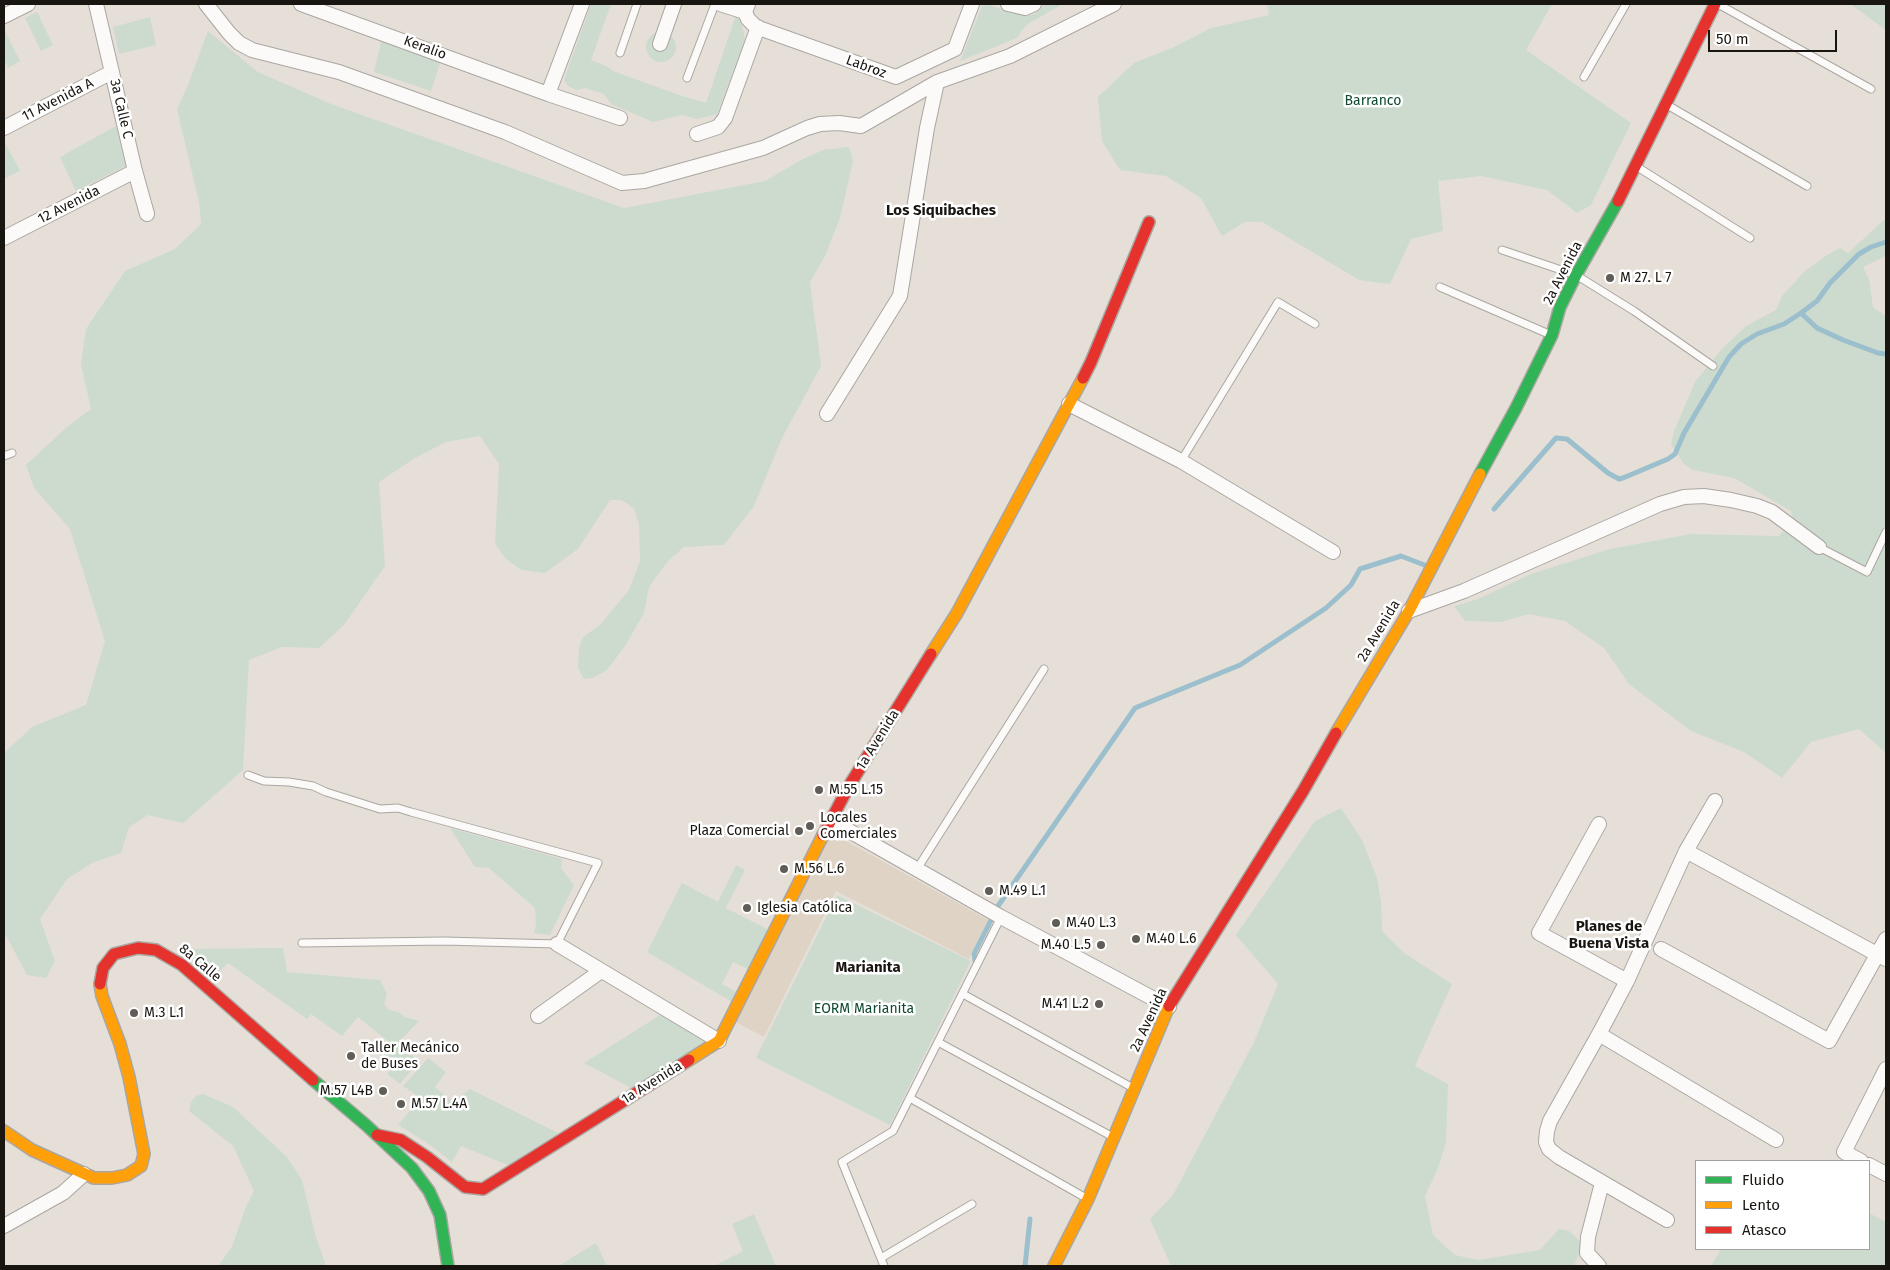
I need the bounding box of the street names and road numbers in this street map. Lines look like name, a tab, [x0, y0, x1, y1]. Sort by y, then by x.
street label: Keralio	[401, 33, 449, 63]
street label: Labroz	[843, 52, 889, 82]
street label: 11 Avenida A	[19, 75, 97, 125]
street label: 3a Calle C	[106, 77, 136, 141]
street label: 12 Avenida	[35, 182, 103, 228]
street label: 2a Avenida	[1540, 239, 1586, 307]
street label: 2a Avenida	[1354, 597, 1404, 665]
street label: 1a Avenida	[853, 707, 903, 773]
street label: 8a Calle	[175, 941, 225, 985]
street label: 2a Avenida	[1127, 985, 1171, 1055]
street label: 1a Avenida	[619, 1058, 685, 1108]

